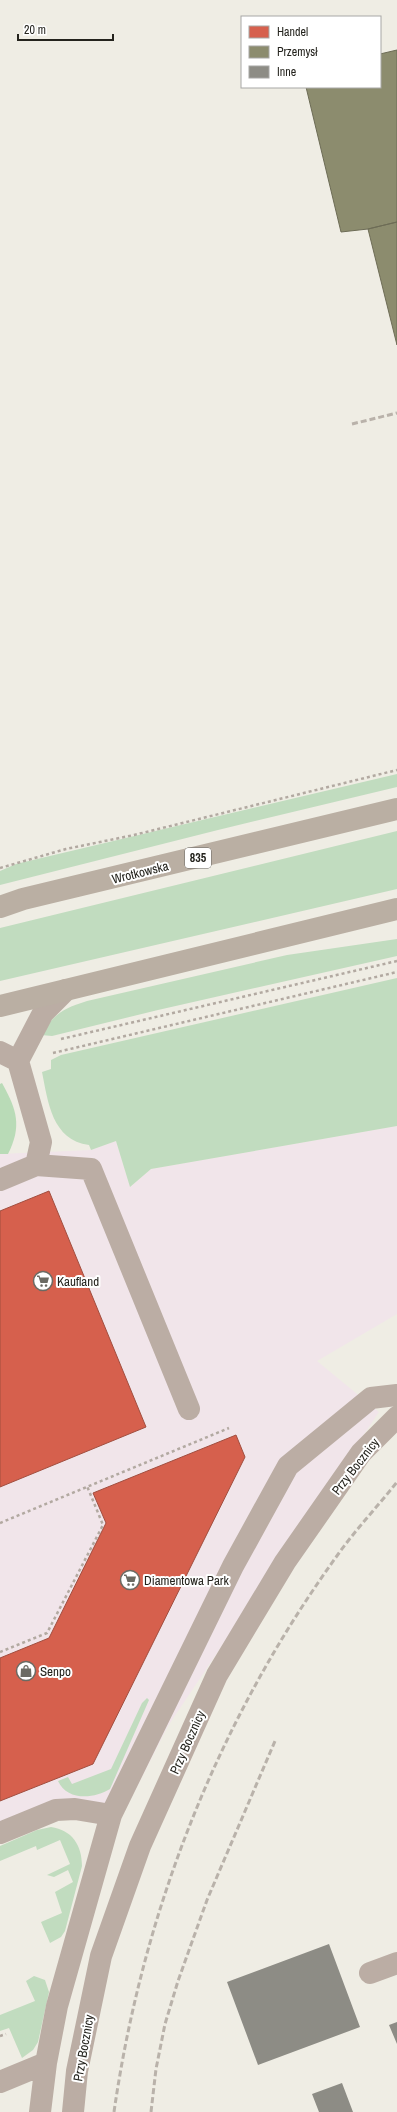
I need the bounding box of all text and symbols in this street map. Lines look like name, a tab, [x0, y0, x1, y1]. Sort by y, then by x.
scale bar	[18, 16, 113, 42]
legend	[241, 16, 381, 88]
text: 20 m	[24, 22, 46, 38]
text: Handel	[277, 24, 308, 40]
text: Przemysł	[277, 44, 318, 60]
text: Inne	[277, 64, 296, 80]
road number: 835	[185, 848, 211, 868]
street label: Wrotkowska	[110, 857, 170, 888]
supermarket icon: Kaufland	[32, 1270, 54, 1292]
place label: Kaufland	[57, 1273, 99, 1290]
street label: Przy Bocznicy	[328, 1434, 383, 1498]
supermarket icon: Diamentowa Park	[119, 1569, 141, 1591]
place label: Diamentowa Park	[144, 1572, 229, 1589]
shop icon: Senpo	[15, 1660, 37, 1682]
place label: Senpo	[40, 1663, 71, 1680]
street label: Przy Bocznicy	[166, 1707, 209, 1777]
street label: Przy Bocznicy	[69, 2013, 98, 2083]

